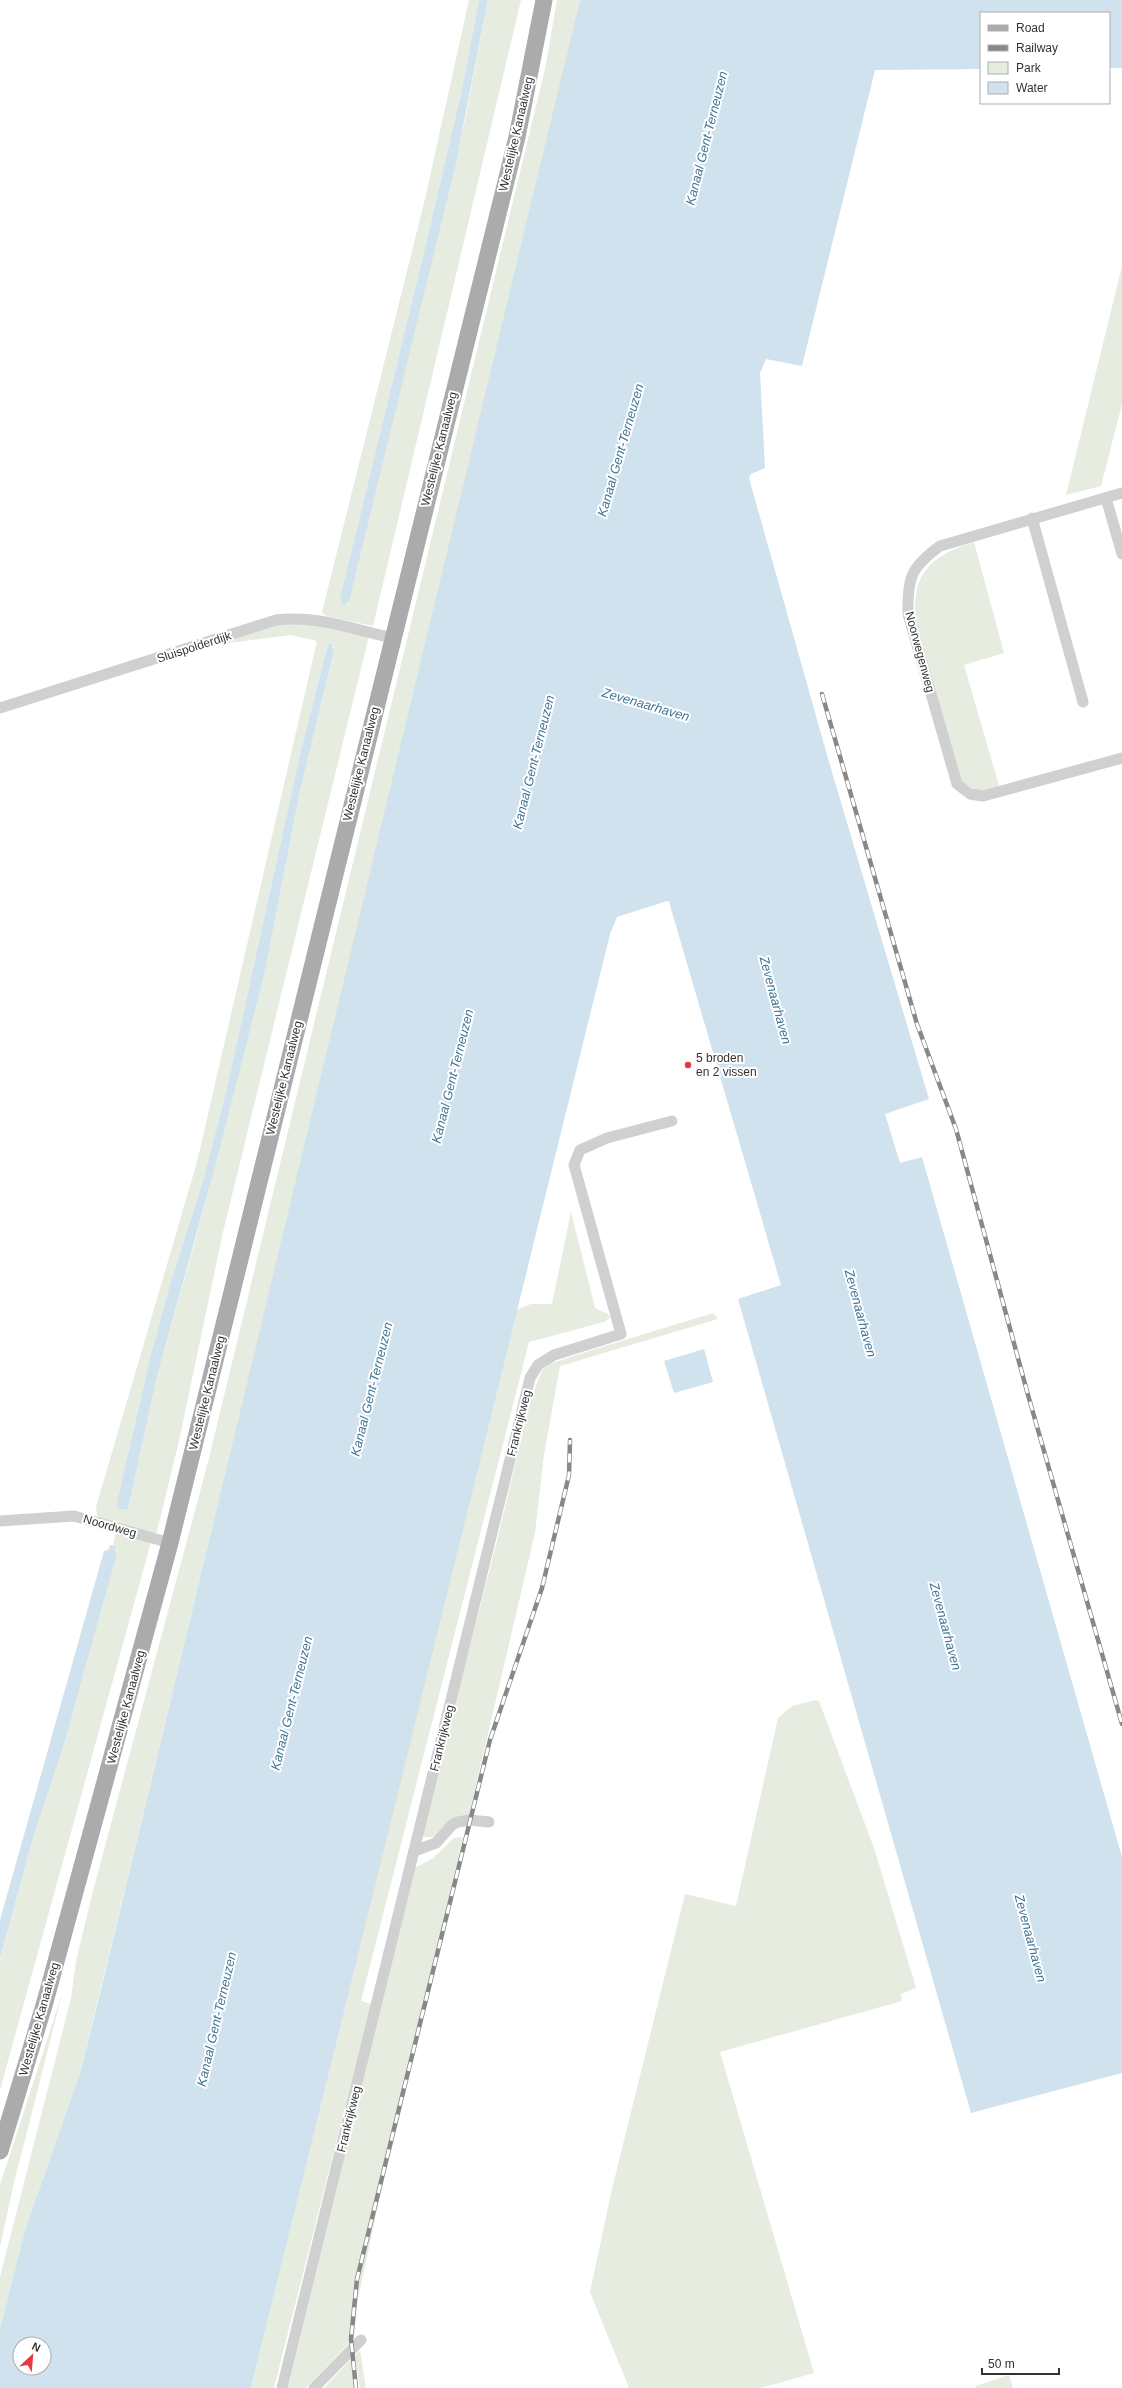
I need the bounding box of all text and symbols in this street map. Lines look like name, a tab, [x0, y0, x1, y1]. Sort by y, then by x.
legend	[980, 12, 1110, 104]
text: Road	[1016, 21, 1045, 35]
text: Railway	[1016, 41, 1058, 55]
text: Park	[1016, 61, 1042, 75]
water label: Kanaal Gent-Terneuzen	[683, 70, 730, 207]
street label: Westelijke Kanaalweg	[496, 75, 536, 193]
text: Water	[1016, 81, 1048, 95]
water label: Kanaal Gent-Terneuzen	[594, 382, 647, 518]
street label: Westelijke Kanaalweg	[418, 390, 460, 508]
street label: Noorwegenweg	[902, 610, 938, 694]
street label: Sluispolderdijk	[155, 628, 234, 666]
water label: Zevenaarhaven	[599, 685, 691, 724]
water label: Kanaal Gent-Terneuzen	[510, 694, 557, 831]
street label: Westelijke Kanaalweg	[340, 705, 382, 823]
water label: Zevenaarhaven	[756, 954, 794, 1046]
water label: Kanaal Gent-Terneuzen	[429, 1008, 476, 1145]
street label: Westelijke Kanaalweg	[263, 1019, 305, 1137]
place label: 5 broden en 2 vissen	[696, 1051, 757, 1079]
marker: 5 broden en 2 vissen	[683, 1060, 693, 1070]
water label: Zevenaarhaven	[841, 1267, 879, 1359]
water label: Kanaal Gent-Terneuzen	[348, 1321, 395, 1458]
street label: Westelijke Kanaalweg	[186, 1334, 228, 1452]
street label: Frankrijkweg	[504, 1388, 534, 1458]
street label: Noordweg	[82, 1512, 138, 1540]
water label: Zevenaarhaven	[926, 1580, 964, 1672]
water label: Kanaal Gent-Terneuzen	[268, 1635, 315, 1772]
street label: Westelijke Kanaalweg	[104, 1649, 148, 1765]
street label: Frankrijkweg	[427, 1703, 457, 1773]
water label: Zevenaarhaven	[1011, 1892, 1049, 1984]
water label: Kanaal Gent-Terneuzen	[194, 1950, 239, 2088]
street label: Westelijke Kanaalweg	[16, 1961, 62, 2077]
street label: Frankrijkweg	[334, 2084, 364, 2154]
north arrow	[12, 2336, 52, 2376]
text: N	[30, 2340, 43, 2354]
scale bar	[982, 2350, 1059, 2376]
text: 50 m	[988, 2357, 1015, 2371]

